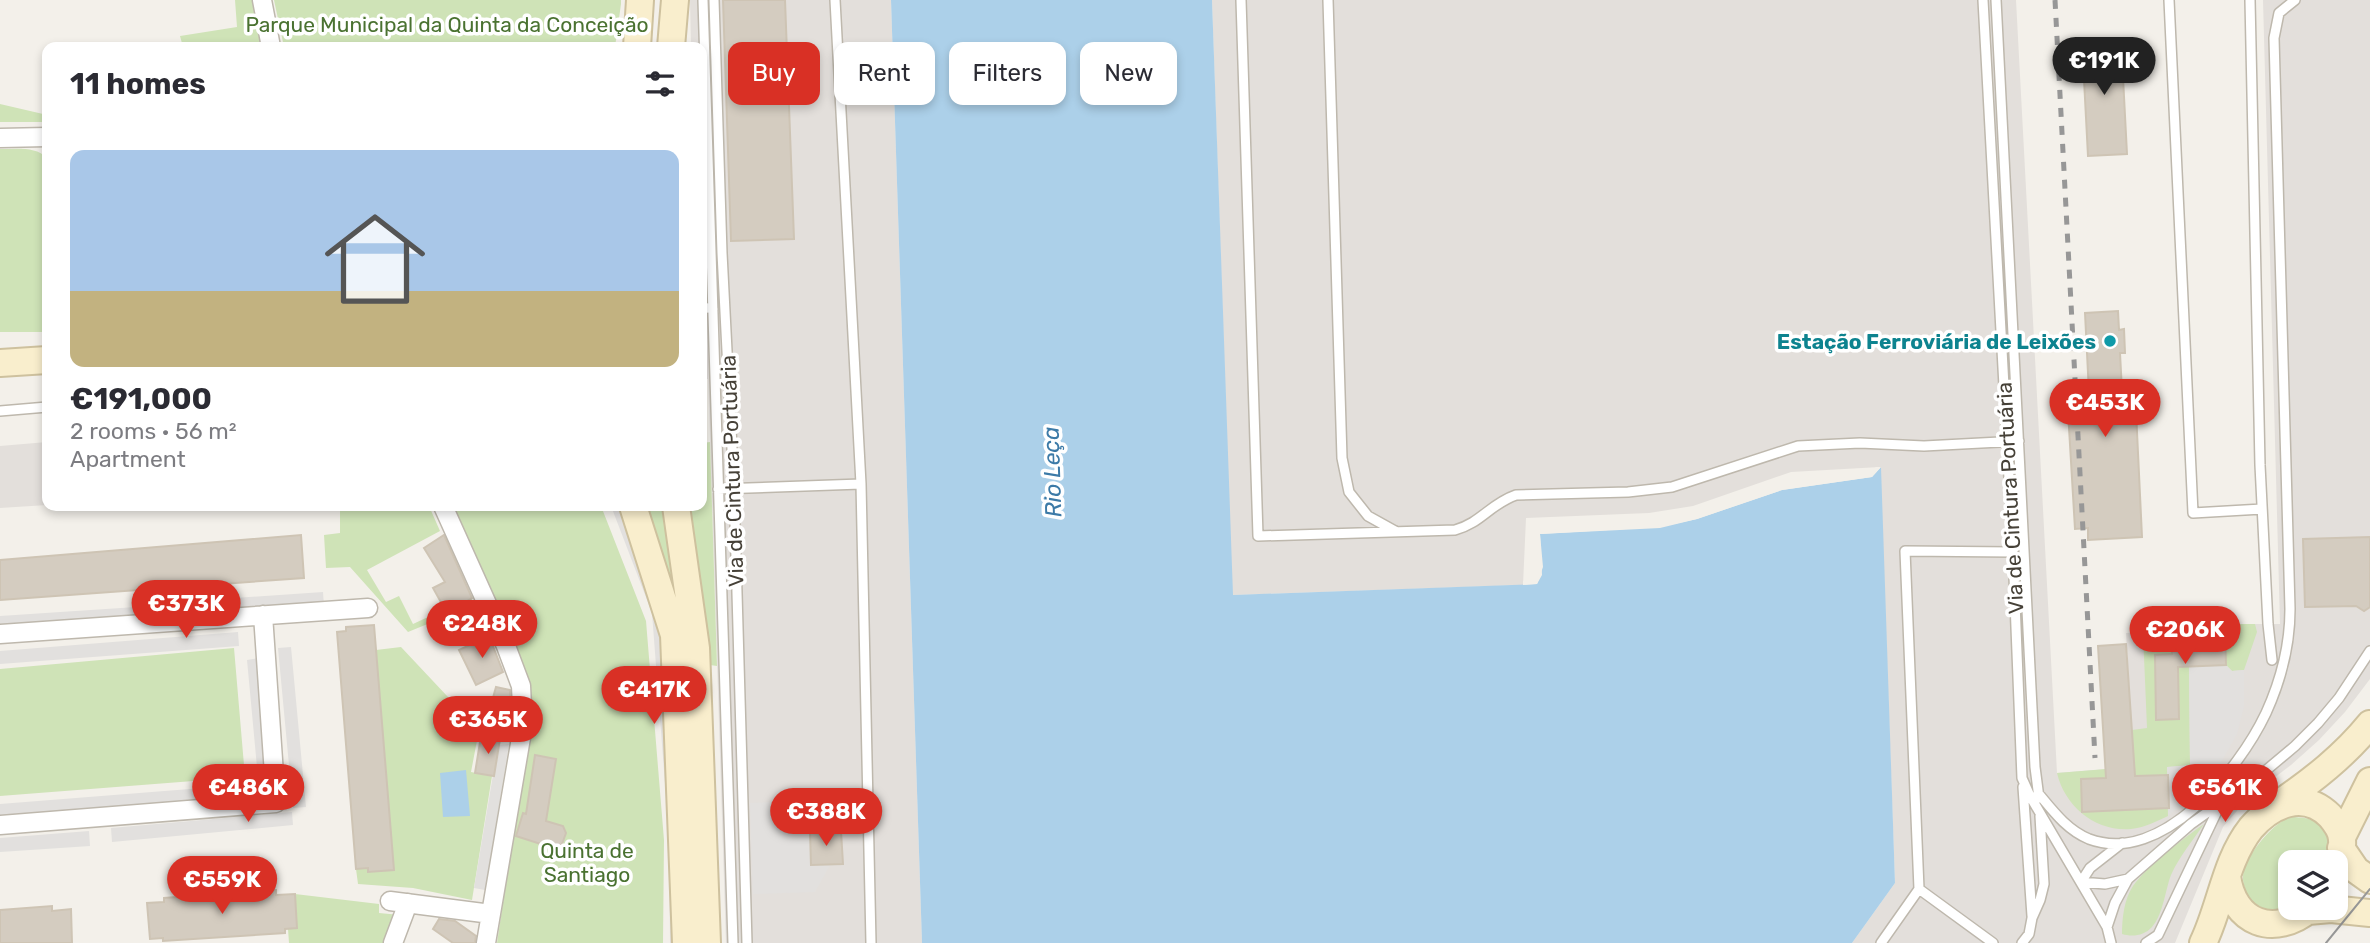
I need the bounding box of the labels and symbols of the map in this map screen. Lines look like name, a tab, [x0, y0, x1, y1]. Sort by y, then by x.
park label: Parque Municipal da Quinta da Conceição	[245, 12, 649, 37]
pin: €191K	[2055, 38, 2153, 97]
place label: Estação Ferroviária de Leixões	[1777, 329, 2096, 354]
marker: Estação Ferroviária de Leixões	[2102, 333, 2118, 349]
street label: Via de Cintura Portuária	[715, 354, 749, 588]
pin: €453K	[2056, 380, 2154, 439]
street label: Via de Cintura Portuária	[1991, 381, 2029, 615]
water label: Rio Leça	[1036, 426, 1068, 518]
pin: €373K	[137, 580, 235, 640]
pin: €248K	[433, 600, 531, 660]
pin: €206K	[2136, 606, 2234, 666]
pin: €417K	[605, 666, 703, 726]
pin: €365K	[439, 696, 537, 756]
pin: €486K	[199, 764, 297, 824]
pin: €561K	[2176, 764, 2274, 824]
pin: €388K	[777, 788, 875, 848]
park label: Quinta de Santiago	[540, 838, 634, 887]
pin: €559K	[173, 856, 271, 916]

